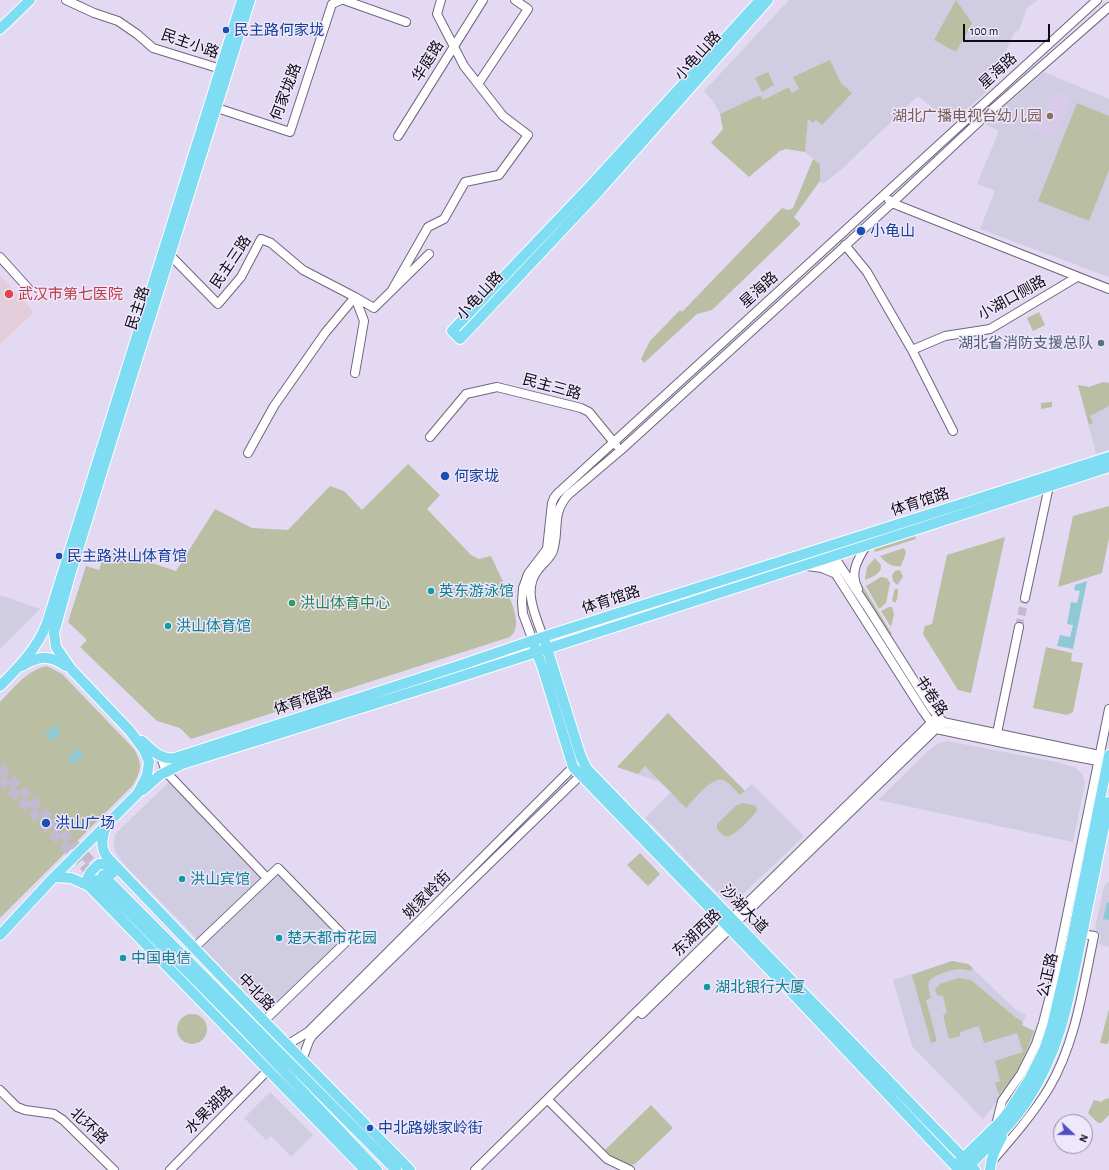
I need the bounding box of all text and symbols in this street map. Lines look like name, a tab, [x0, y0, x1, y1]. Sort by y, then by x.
scale bar	[965, 16, 1052, 42]
place label: 民主路何家垅	[234, 21, 324, 39]
marker: 民主路何家垅	[221, 25, 231, 35]
text: 100 m	[970, 25, 998, 37]
street label: 民主小路	[159, 26, 221, 62]
street label: 小龟山路	[671, 28, 725, 84]
street label: 华庭路	[408, 37, 448, 85]
street label: 星海路	[975, 49, 1021, 93]
street label: 何家垅路	[267, 61, 305, 123]
place label: 湖北广播电视台幼儿园	[892, 107, 1042, 125]
marker: 湖北广播电视台幼儿园	[1045, 111, 1055, 121]
place label: 小龟山	[870, 222, 915, 240]
marker: 小龟山	[855, 225, 867, 237]
street label: 民主三路	[207, 232, 255, 292]
street label: 小龟山路	[453, 268, 507, 324]
street label: 星海路	[736, 268, 782, 312]
street label: 小湖口侧路	[975, 272, 1049, 324]
street label: 民主路	[122, 284, 154, 332]
place label: 武汉市第七医院	[18, 285, 123, 303]
marker: 武汉市第七医院	[3, 288, 15, 300]
place label: 湖北省消防支援总队	[958, 334, 1093, 352]
marker: 湖北省消防支援总队	[1096, 338, 1106, 348]
street label: 民主三路	[521, 371, 583, 403]
place label: 何家垅	[454, 467, 499, 485]
marker: 何家垅	[439, 470, 451, 482]
street label: 体育馆路	[889, 484, 951, 520]
place label: 民主路洪山体育馆	[67, 547, 187, 565]
marker: 民主路洪山体育馆	[54, 551, 64, 561]
place label: 英东游泳馆	[439, 582, 514, 600]
street label: 体育馆路	[580, 582, 642, 618]
marker: 英东游泳馆	[426, 586, 436, 596]
place label: 洪山体育中心	[300, 594, 390, 612]
marker: 洪山体育中心	[287, 598, 297, 608]
place label: 洪山体育馆	[176, 617, 251, 635]
marker: 洪山体育馆	[163, 621, 173, 631]
street label: 书卷路	[911, 672, 951, 720]
street label: 体育馆路	[272, 683, 334, 719]
place label: 洪山广场	[55, 814, 115, 832]
marker: 洪山广场	[40, 817, 52, 829]
street label: 姚家岭街	[399, 867, 455, 923]
place label: 洪山宾馆	[190, 870, 250, 888]
marker: 洪山宾馆	[177, 874, 187, 884]
street label: 沙湖大道	[717, 881, 771, 937]
street label: 东湖西路	[669, 906, 725, 960]
place label: 楚天都市花园	[287, 929, 377, 947]
marker: 楚天都市花园	[274, 933, 284, 943]
place label: 中国电信	[131, 949, 191, 967]
street label: 公正路	[1034, 951, 1062, 999]
marker: 中国电信	[118, 953, 128, 963]
street label: 中北路	[234, 970, 278, 1014]
place label: 湖北银行大厦	[715, 978, 805, 996]
marker: 湖北银行大厦	[702, 982, 712, 992]
street label: 水果湖路	[181, 1082, 237, 1138]
street label: 北环路	[66, 1104, 112, 1148]
north arrow	[1053, 1114, 1093, 1154]
place label: 中北路姚家岭街	[378, 1119, 483, 1137]
marker: 中北路姚家岭街	[365, 1123, 375, 1133]
text: N	[1077, 1133, 1090, 1144]

